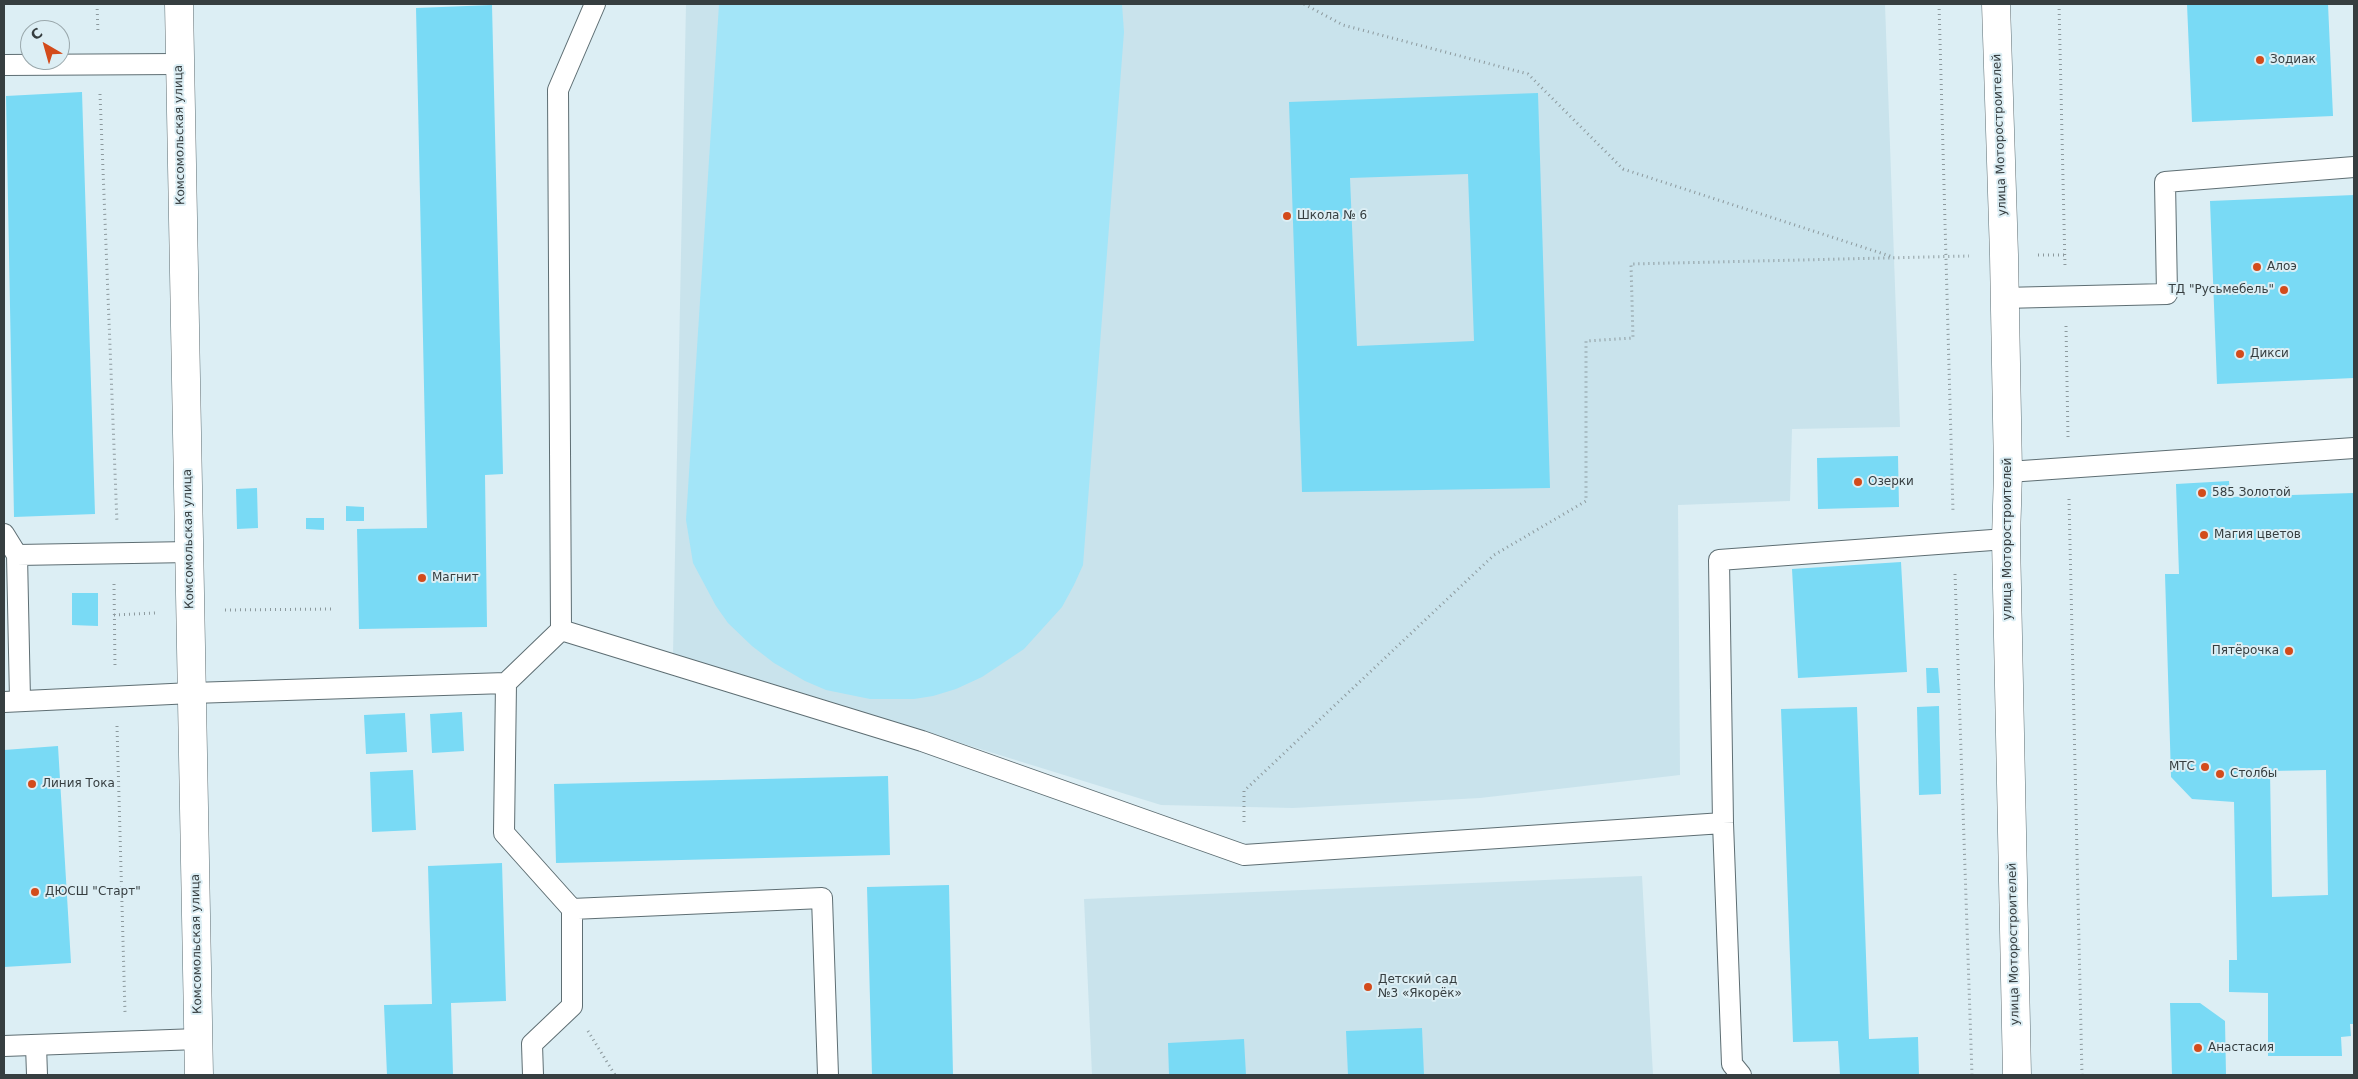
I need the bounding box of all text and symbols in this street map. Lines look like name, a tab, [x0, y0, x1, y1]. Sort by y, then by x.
north arrow	[20, 20, 70, 70]
text: С	[27, 24, 45, 43]
place label: Зодиак	[2270, 53, 2316, 67]
street label: улица Моторостроителей	[1990, 54, 2010, 216]
marker: Зодиак	[2254, 54, 2266, 66]
street label: Комсомольская улица	[172, 65, 188, 205]
place label: Школа № 6	[1297, 209, 1367, 223]
marker: Школа № 6	[1281, 210, 1293, 222]
place label: Алоэ	[2267, 260, 2297, 274]
marker: Алоэ	[2251, 261, 2263, 273]
place label: ТД "Русьмебель"	[2168, 283, 2274, 297]
marker: ТД "Русьмебель"	[2278, 284, 2290, 296]
place label: Дикси	[2250, 347, 2289, 361]
marker: Дикси	[2234, 348, 2246, 360]
street label: улица Моторостроителей	[2001, 458, 2015, 620]
street label: Комсомольская улица	[181, 469, 197, 609]
place label: Озерки	[1868, 475, 1914, 489]
marker: Озерки	[1852, 476, 1864, 488]
place label: 585 Золотой	[2212, 486, 2291, 500]
marker: 585 Золотой	[2196, 487, 2208, 499]
place label: Магия цветов	[2214, 528, 2301, 542]
marker: Магия цветов	[2198, 529, 2210, 541]
place label: Магнит	[432, 571, 479, 585]
marker: Магнит	[416, 572, 428, 584]
place label: Пятёрочка	[2212, 644, 2279, 658]
marker: Пятёрочка	[2283, 645, 2295, 657]
place label: МТС	[2169, 760, 2195, 774]
marker: МТС	[2199, 761, 2211, 773]
place label: Столбы	[2230, 767, 2277, 781]
marker: Столбы	[2214, 768, 2226, 780]
place label: Линия Тока	[42, 777, 115, 791]
marker: Линия Тока	[26, 778, 38, 790]
street label: улица Моторостроителей	[2005, 863, 2023, 1025]
street label: Комсомольская улица	[189, 874, 205, 1014]
place label: ДЮСШ "Старт"	[45, 885, 141, 899]
marker: ДЮСШ "Старт"	[29, 886, 41, 898]
place label: Детский сад №3 «Якорёк»	[1378, 973, 1462, 1001]
marker: Детский сад №3 «Якорёк»	[1362, 981, 1374, 993]
place label: Анастасия	[2208, 1041, 2274, 1055]
marker: Анастасия	[2192, 1042, 2204, 1054]

